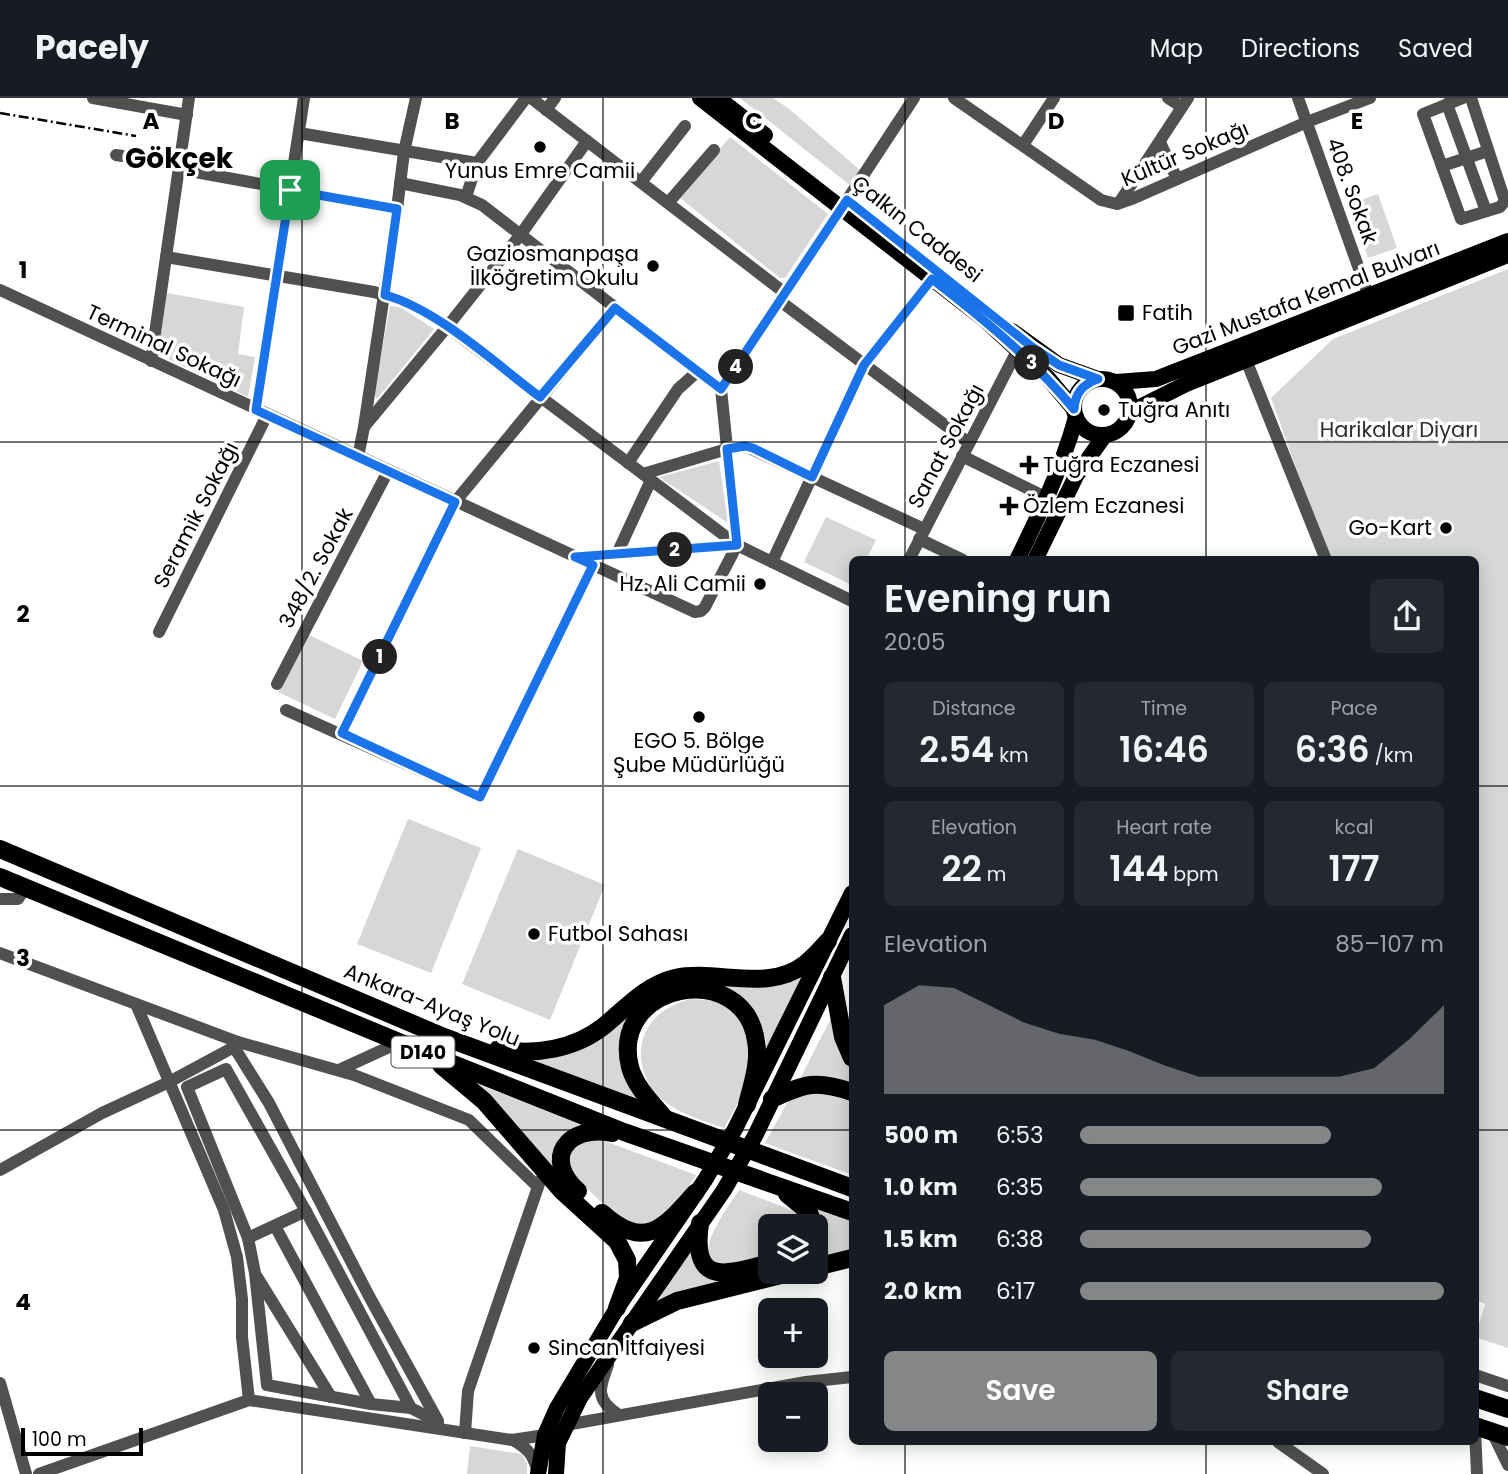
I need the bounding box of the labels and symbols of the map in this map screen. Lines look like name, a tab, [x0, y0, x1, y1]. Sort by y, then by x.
text: A	[143, 105, 160, 137]
text: B	[444, 105, 460, 137]
text: C	[745, 105, 763, 137]
text: D	[1048, 105, 1064, 137]
text: E	[1351, 105, 1363, 137]
street label: Kültür Sokağı	[1117, 114, 1253, 193]
street label: 408. Sokak	[1320, 134, 1385, 248]
district label: Gökçek	[125, 139, 234, 178]
marker: Yunus Emre Camii	[532, 139, 548, 155]
place label: Yunus Emre Camii	[445, 156, 635, 185]
pin	[260, 160, 320, 220]
street label: Çalkın Caddesi	[846, 168, 989, 289]
street label: Gazi Mustafa Kemal Bulvarı	[1168, 233, 1444, 362]
place label: Gaziosmanpaşa İlköğretim Okulu	[467, 239, 639, 292]
text: 1	[19, 254, 27, 286]
marker: Gaziosmanpaşa İlköğretim Okulu	[645, 258, 661, 274]
street label: Terminal Sokağı	[82, 297, 246, 394]
place label: Fatih	[1142, 298, 1193, 327]
marker: Fatih	[1116, 303, 1136, 323]
pin: 3	[1014, 345, 1050, 380]
pin: 4	[718, 350, 754, 384]
street label: Sanat Sokağı	[900, 378, 991, 513]
place label: Tuğra Anıtı	[1118, 395, 1230, 424]
marker: Tuğra Anıtı	[1096, 402, 1112, 418]
park label: Harikalar Diyarı	[1320, 415, 1478, 444]
street label: Seramik Sokağı	[146, 437, 245, 593]
place label: Tuğra Eczanesi	[1043, 450, 1200, 479]
marker: Tuğra Eczanesi	[1021, 457, 1037, 473]
place label: Özlem Eczanesi	[1023, 491, 1184, 520]
marker: Özlem Eczanesi	[1001, 498, 1017, 514]
street label: 348/2. Sokak	[272, 502, 360, 633]
place label: Go-Kart	[1348, 513, 1432, 542]
marker: Go-Kart	[1438, 520, 1454, 536]
pin: 2	[658, 532, 692, 568]
place label: Hz. Ali Camii	[619, 569, 746, 598]
marker: Hz. Ali Camii	[752, 576, 768, 592]
text: 2	[16, 598, 30, 630]
pin: 1	[362, 640, 398, 674]
marker: EGO 5. Bölge Şube Müdürlüğü	[691, 709, 707, 725]
place label: EGO 5. Bölge Şube Müdürlüğü	[613, 726, 785, 779]
place label: Futbol Sahası	[548, 919, 688, 948]
marker: Futbol Sahası	[526, 926, 542, 942]
text: 3	[16, 942, 30, 974]
street label: Ankara-Ayaş Yolu	[340, 956, 524, 1053]
road number: D140	[392, 1036, 454, 1068]
text: 4	[15, 1286, 31, 1318]
place label: Sincan İtfaiyesi	[548, 1333, 705, 1362]
marker: Sincan İtfaiyesi	[526, 1340, 542, 1356]
scale bar	[21, 1425, 144, 1457]

